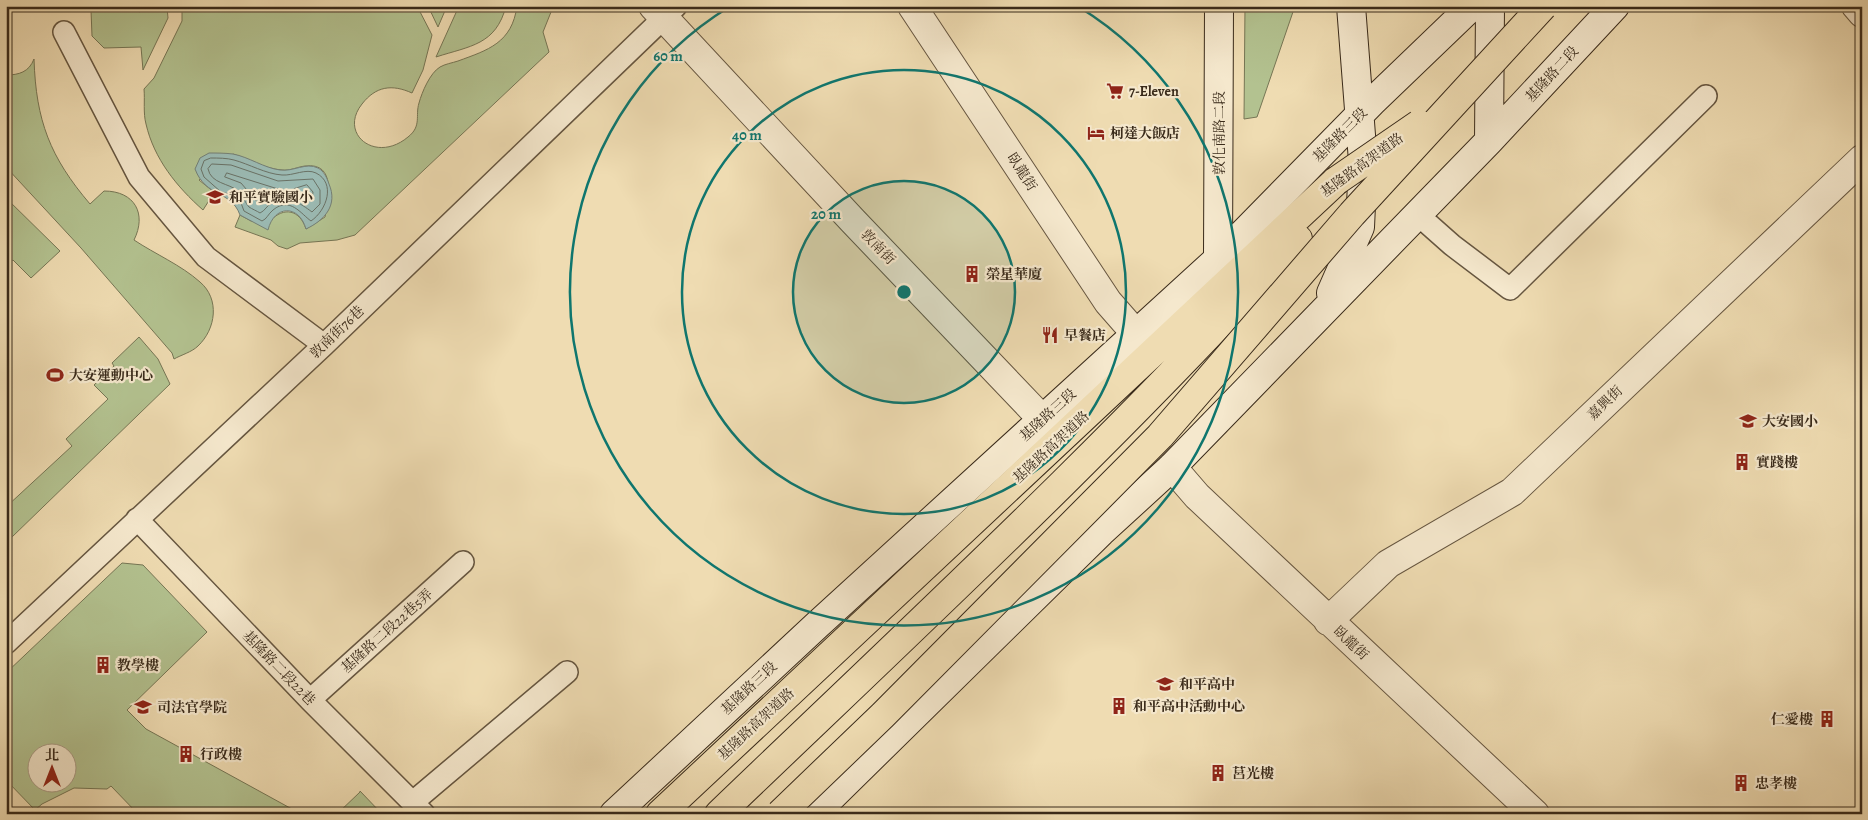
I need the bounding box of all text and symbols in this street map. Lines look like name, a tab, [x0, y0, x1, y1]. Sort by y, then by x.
street label: 基隆路二段	[1521, 42, 1583, 106]
text: 60 m	[653, 46, 683, 66]
supermarket icon: 7-Eleven	[1105, 81, 1125, 101]
place label: 7-Eleven	[1129, 82, 1179, 101]
street label: 敦化南路二段	[1210, 91, 1229, 175]
street label: 基隆路三段	[1309, 104, 1371, 166]
hotel icon: 柯達大飯店	[1086, 123, 1106, 143]
place label: 柯達大飯店	[1110, 124, 1180, 143]
text: 40 m	[732, 125, 762, 145]
street label: 基隆路高架道路	[1317, 129, 1407, 201]
street label: 臥龍街	[1003, 149, 1041, 195]
school or university icon: 和平實驗國小	[205, 187, 225, 207]
place label: 和平實驗國小	[229, 188, 313, 207]
text: 20 m	[811, 204, 841, 224]
street label: 敦南街	[857, 225, 899, 269]
building icon: 榮星華廈	[962, 264, 982, 284]
place label: 榮星華廈	[986, 265, 1042, 284]
centre of rings	[895, 283, 913, 301]
street label: 敦南街76巷	[306, 301, 368, 363]
restaurant icon: 早餐店	[1040, 325, 1060, 345]
place label: 早餐店	[1064, 326, 1106, 345]
sports icon: 大安運動中心	[45, 365, 65, 385]
place label: 大安運動中心	[69, 366, 153, 385]
street label: 嘉興街	[1583, 382, 1627, 424]
street label: 基隆路三段	[1016, 385, 1080, 445]
street label: 基隆路高架道路	[1009, 407, 1093, 487]
school or university icon: 大安國小	[1738, 411, 1758, 431]
place label: 大安國小	[1762, 412, 1818, 431]
building icon: 實踐樓	[1732, 452, 1752, 472]
place label: 實踐樓	[1756, 453, 1798, 472]
street label: 基隆路二段22巷5弄	[337, 585, 437, 677]
street label: 臥龍街	[1329, 622, 1373, 664]
street label: 基隆路二段22巷	[238, 626, 320, 710]
building icon: 教學樓	[93, 655, 113, 675]
place label: 教學樓	[117, 656, 159, 675]
street label: 基隆路三段	[717, 657, 781, 719]
school or university icon: 和平高中	[1155, 674, 1175, 694]
place label: 和平高中	[1179, 675, 1235, 694]
street label: 基隆路高架道路	[714, 684, 798, 764]
building icon: 和平高中活動中心	[1109, 696, 1129, 716]
school or university icon: 司法官學院	[133, 697, 153, 717]
place label: 和平高中活動中心	[1133, 697, 1245, 716]
place label: 司法官學院	[157, 698, 227, 717]
building icon: 仁愛樓	[1817, 709, 1837, 729]
place label: 仁愛樓	[1771, 710, 1813, 729]
north arrow	[28, 742, 78, 792]
building icon: 行政樓	[176, 744, 196, 764]
place label: 行政樓	[200, 745, 242, 764]
text: 北	[45, 746, 59, 765]
building icon: 莒光樓	[1208, 763, 1228, 783]
place label: 莒光樓	[1232, 764, 1274, 783]
building icon: 忠孝樓	[1731, 773, 1751, 793]
place label: 忠孝樓	[1755, 774, 1797, 793]

